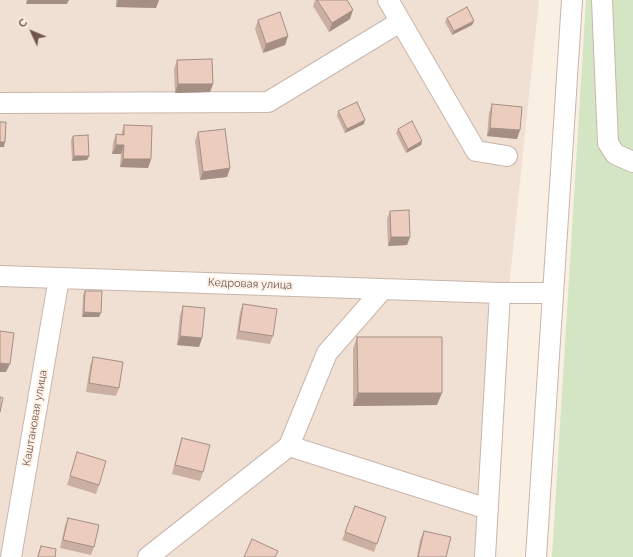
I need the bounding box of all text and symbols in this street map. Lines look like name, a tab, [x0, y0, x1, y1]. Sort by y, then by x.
north arrow	[12, 12, 52, 52]
text: С	[16, 16, 30, 31]
street label: Кедровая улица	[208, 276, 292, 292]
street label: Каштановая улица	[20, 369, 50, 467]

